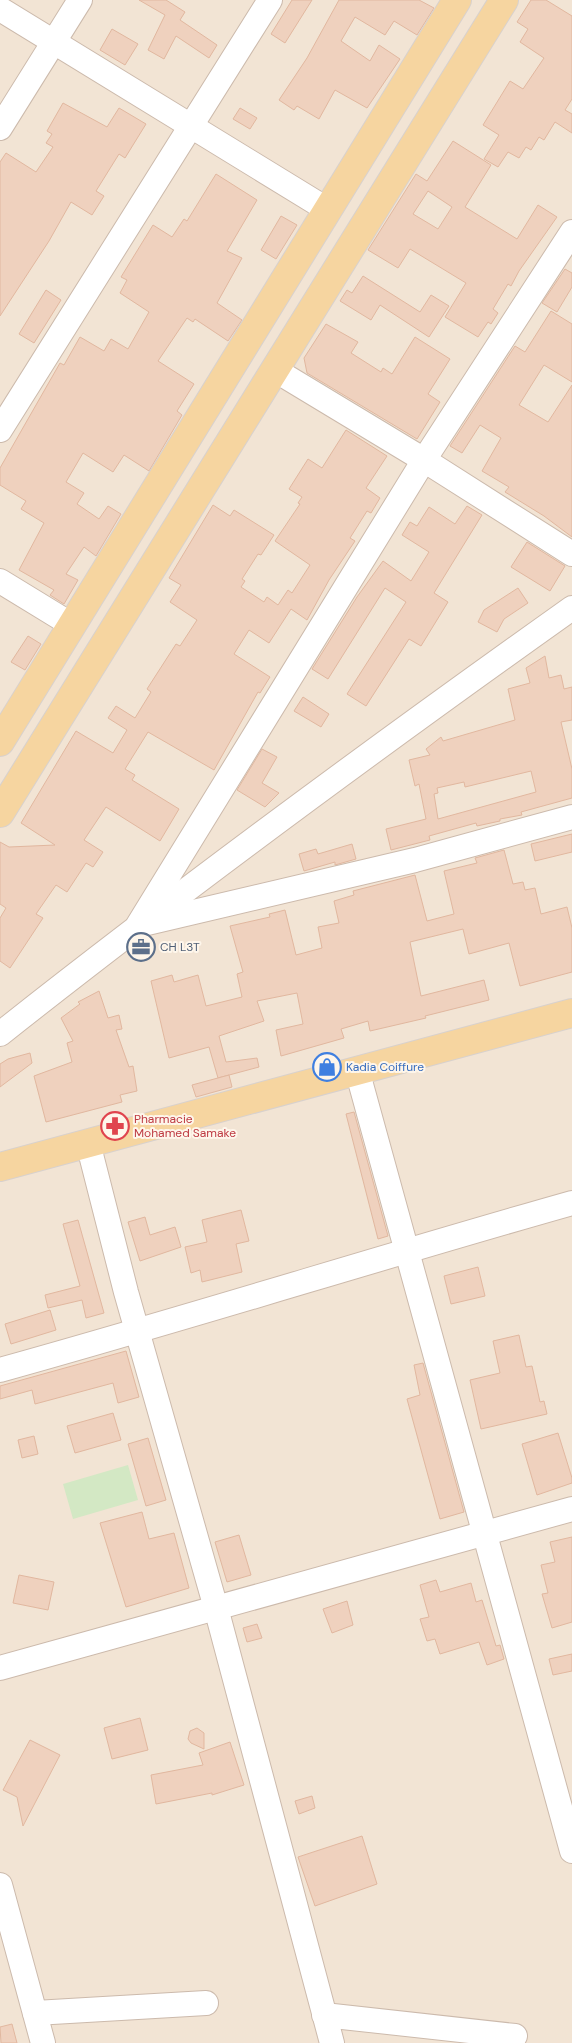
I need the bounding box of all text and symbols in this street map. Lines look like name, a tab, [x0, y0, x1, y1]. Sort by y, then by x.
office icon: CH L3T	[126, 932, 156, 962]
place label: CH L3T	[160, 939, 200, 955]
shop icon: Kadia Coiffure	[312, 1052, 342, 1082]
place label: Kadia Coiffure	[346, 1059, 424, 1075]
pharmacy icon: Pharmacie Mohamed Samake	[100, 1111, 130, 1141]
place label: Pharmacie Mohamed Samake	[134, 1111, 236, 1141]

